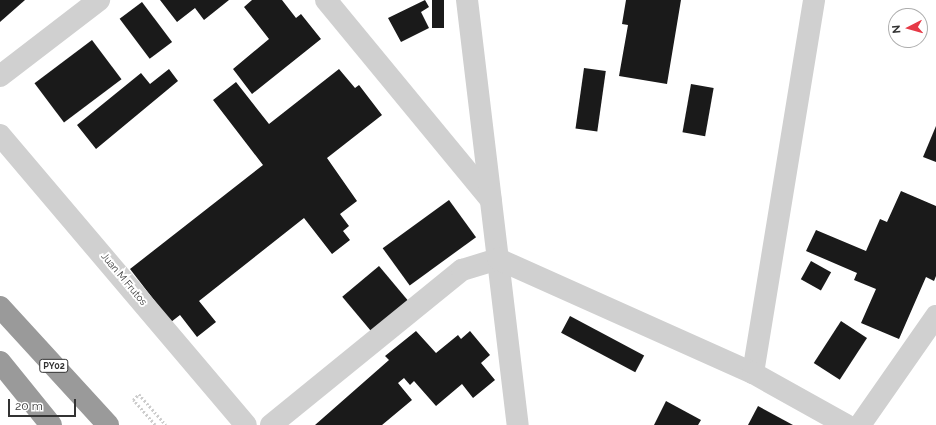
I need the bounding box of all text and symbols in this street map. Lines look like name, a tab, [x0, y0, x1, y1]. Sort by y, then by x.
north arrow	[888, 8, 928, 48]
text: N	[890, 24, 903, 34]
street label: Juan M Frutos	[99, 250, 149, 308]
road number: PY02	[39, 359, 69, 373]
scale bar	[10, 391, 78, 417]
text: 20 m	[15, 399, 43, 413]

